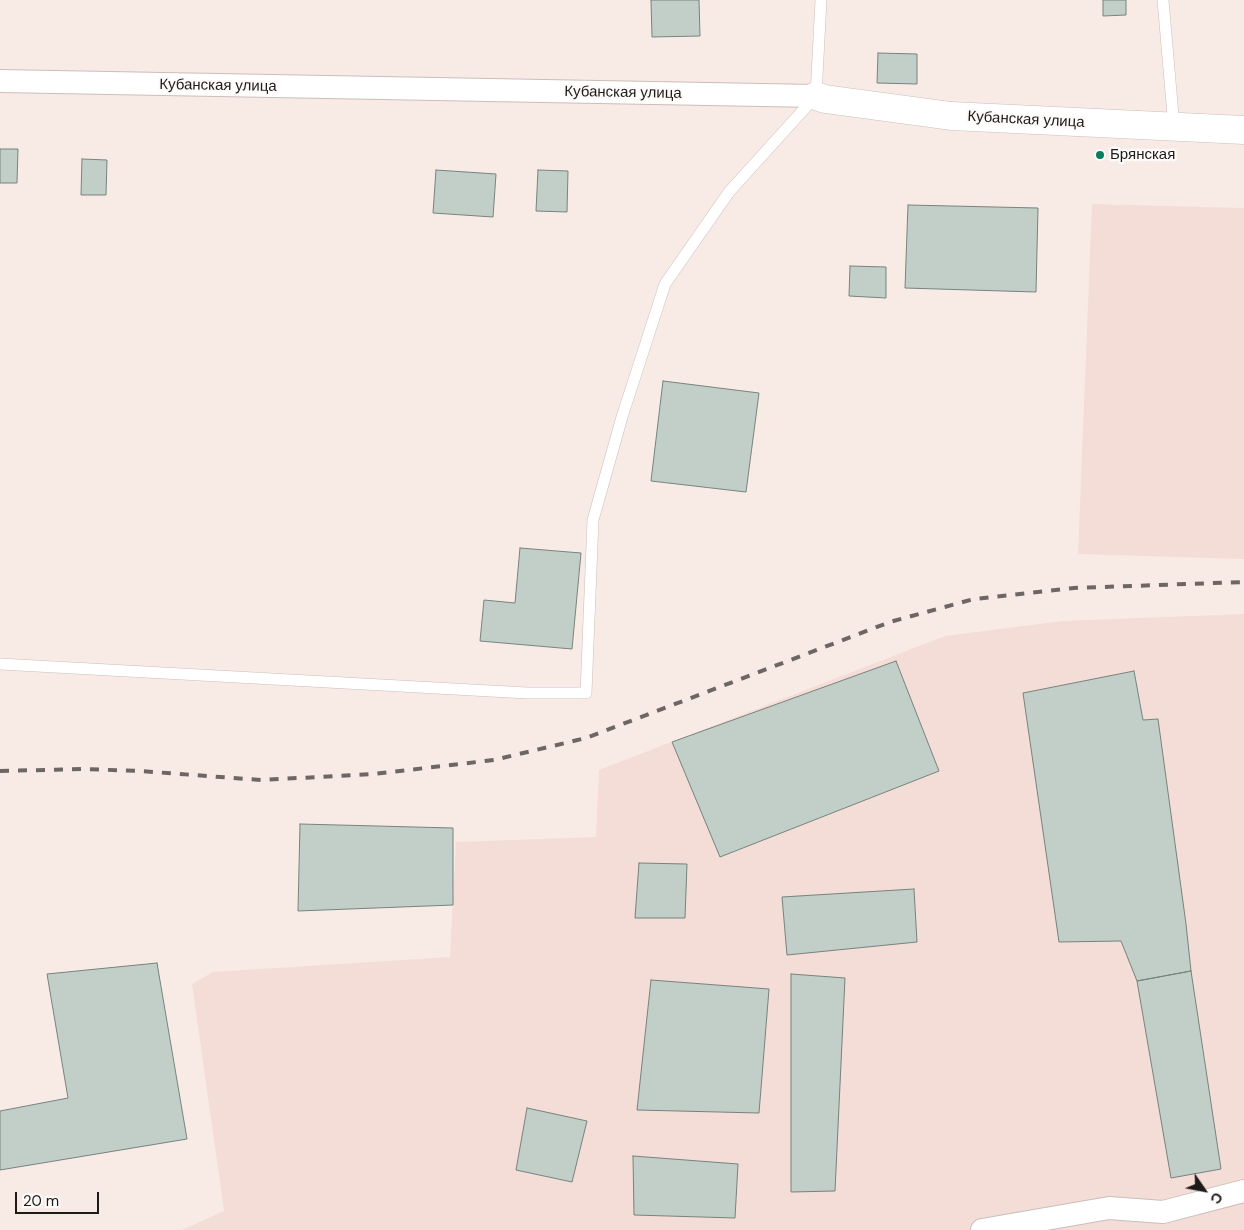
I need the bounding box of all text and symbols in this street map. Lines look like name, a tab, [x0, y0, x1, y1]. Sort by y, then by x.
street label: Кубанская улица	[159, 76, 277, 96]
street label: Кубанская улица	[564, 83, 682, 103]
street label: Кубанская улица	[967, 108, 1085, 132]
place label: Брянская	[1110, 146, 1175, 164]
marker: Брянская	[1094, 149, 1106, 161]
north arrow	[1179, 1165, 1229, 1215]
scale bar	[18, 1182, 101, 1214]
text: С	[1206, 1189, 1227, 1207]
text: 20 m	[23, 1191, 59, 1211]

